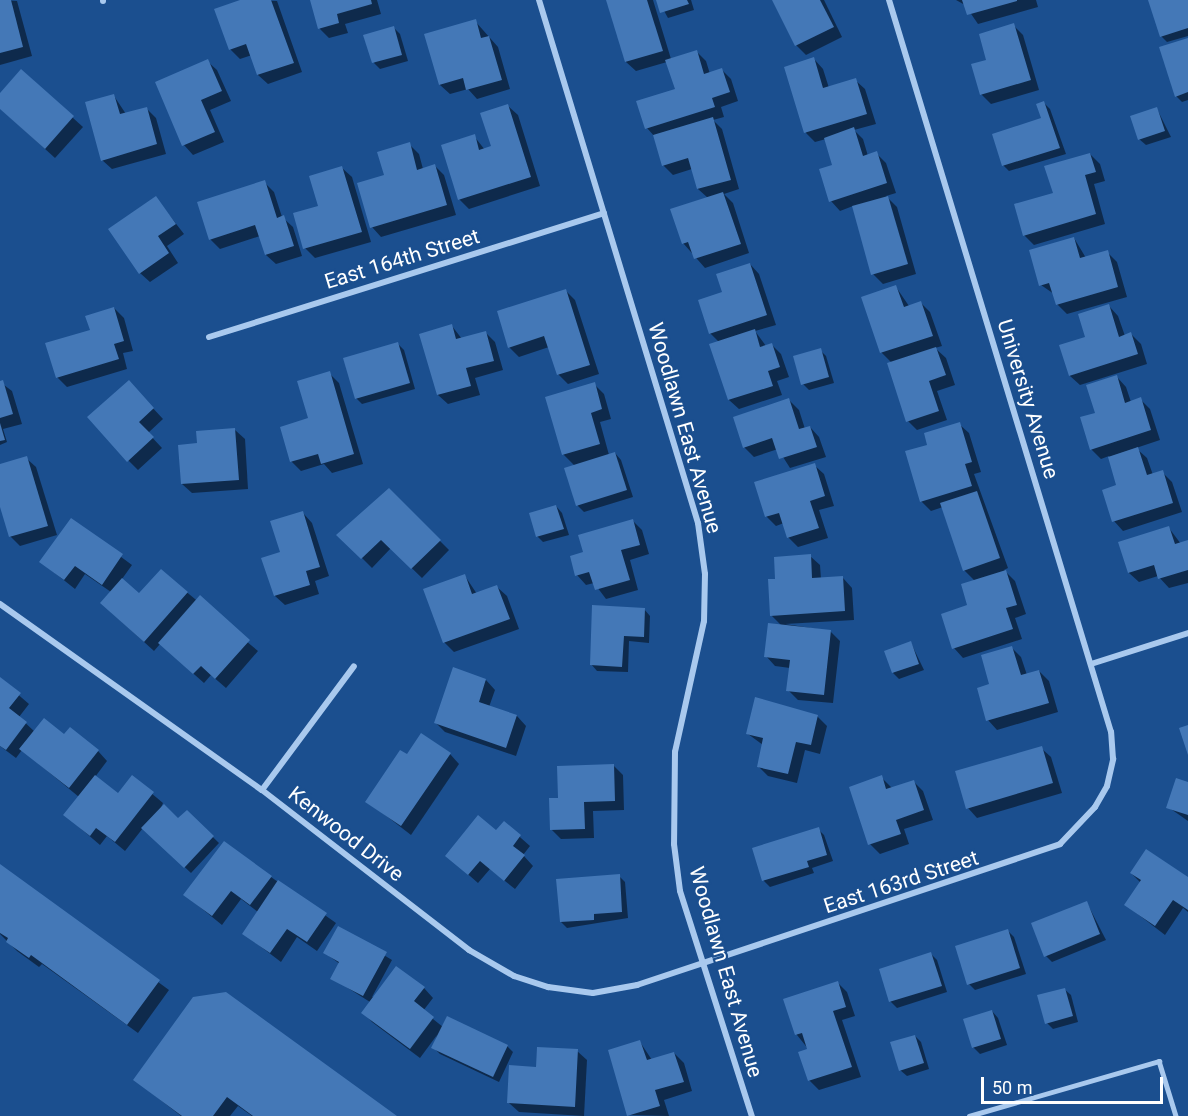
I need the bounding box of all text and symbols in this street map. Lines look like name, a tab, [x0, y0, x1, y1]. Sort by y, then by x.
street label: East 164th Street	[321, 223, 483, 295]
street label: University Avenue	[992, 316, 1064, 482]
street label: Woodlawn East Avenue	[643, 320, 727, 536]
street label: Kenwood Drive	[283, 781, 409, 887]
street label: East 163rd Street	[821, 845, 981, 919]
street label: Woodlawn East Avenue	[684, 864, 768, 1080]
scale bar	[984, 1065, 1166, 1103]
text: 50 m	[992, 1077, 1032, 1098]

